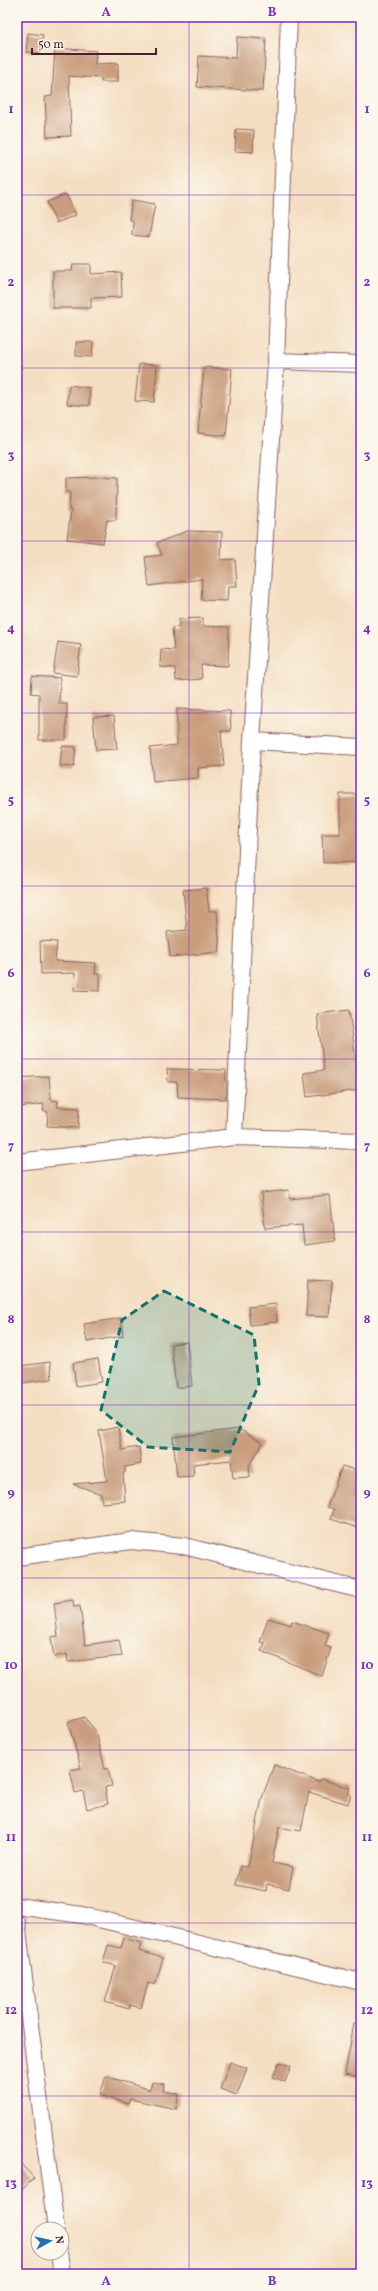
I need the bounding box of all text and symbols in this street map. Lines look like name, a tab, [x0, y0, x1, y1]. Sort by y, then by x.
text: A	[101, 4, 111, 22]
text: B	[268, 4, 277, 22]
scale bar	[32, 30, 156, 56]
text: 50 m	[38, 37, 64, 53]
text: 1	[8, 101, 14, 119]
text: 1	[364, 101, 370, 119]
text: 2	[8, 274, 15, 292]
text: 2	[364, 274, 371, 292]
text: 3	[8, 447, 15, 465]
text: 3	[364, 447, 371, 465]
text: 4	[7, 620, 15, 638]
text: 4	[363, 620, 371, 638]
text: 5	[8, 792, 14, 810]
text: 5	[364, 792, 370, 810]
text: 6	[7, 965, 15, 983]
text: 6	[363, 965, 371, 983]
text: 7	[8, 1138, 14, 1156]
text: 7	[364, 1138, 370, 1156]
text: 8	[7, 1311, 15, 1329]
text: 8	[363, 1311, 371, 1329]
text: 9	[7, 1484, 15, 1502]
text: 9	[363, 1484, 371, 1502]
text: 10	[4, 1657, 18, 1675]
text: 10	[360, 1657, 374, 1675]
text: 11	[6, 1829, 16, 1847]
text: 11	[362, 1829, 372, 1847]
text: 12	[5, 2002, 17, 2020]
text: 12	[361, 2002, 373, 2020]
text: 13	[5, 2175, 17, 2193]
text: 13	[361, 2175, 373, 2193]
north arrow	[30, 2221, 70, 2261]
text: N	[50, 2235, 66, 2245]
text: A	[101, 2273, 111, 2291]
text: B	[268, 2273, 277, 2291]

